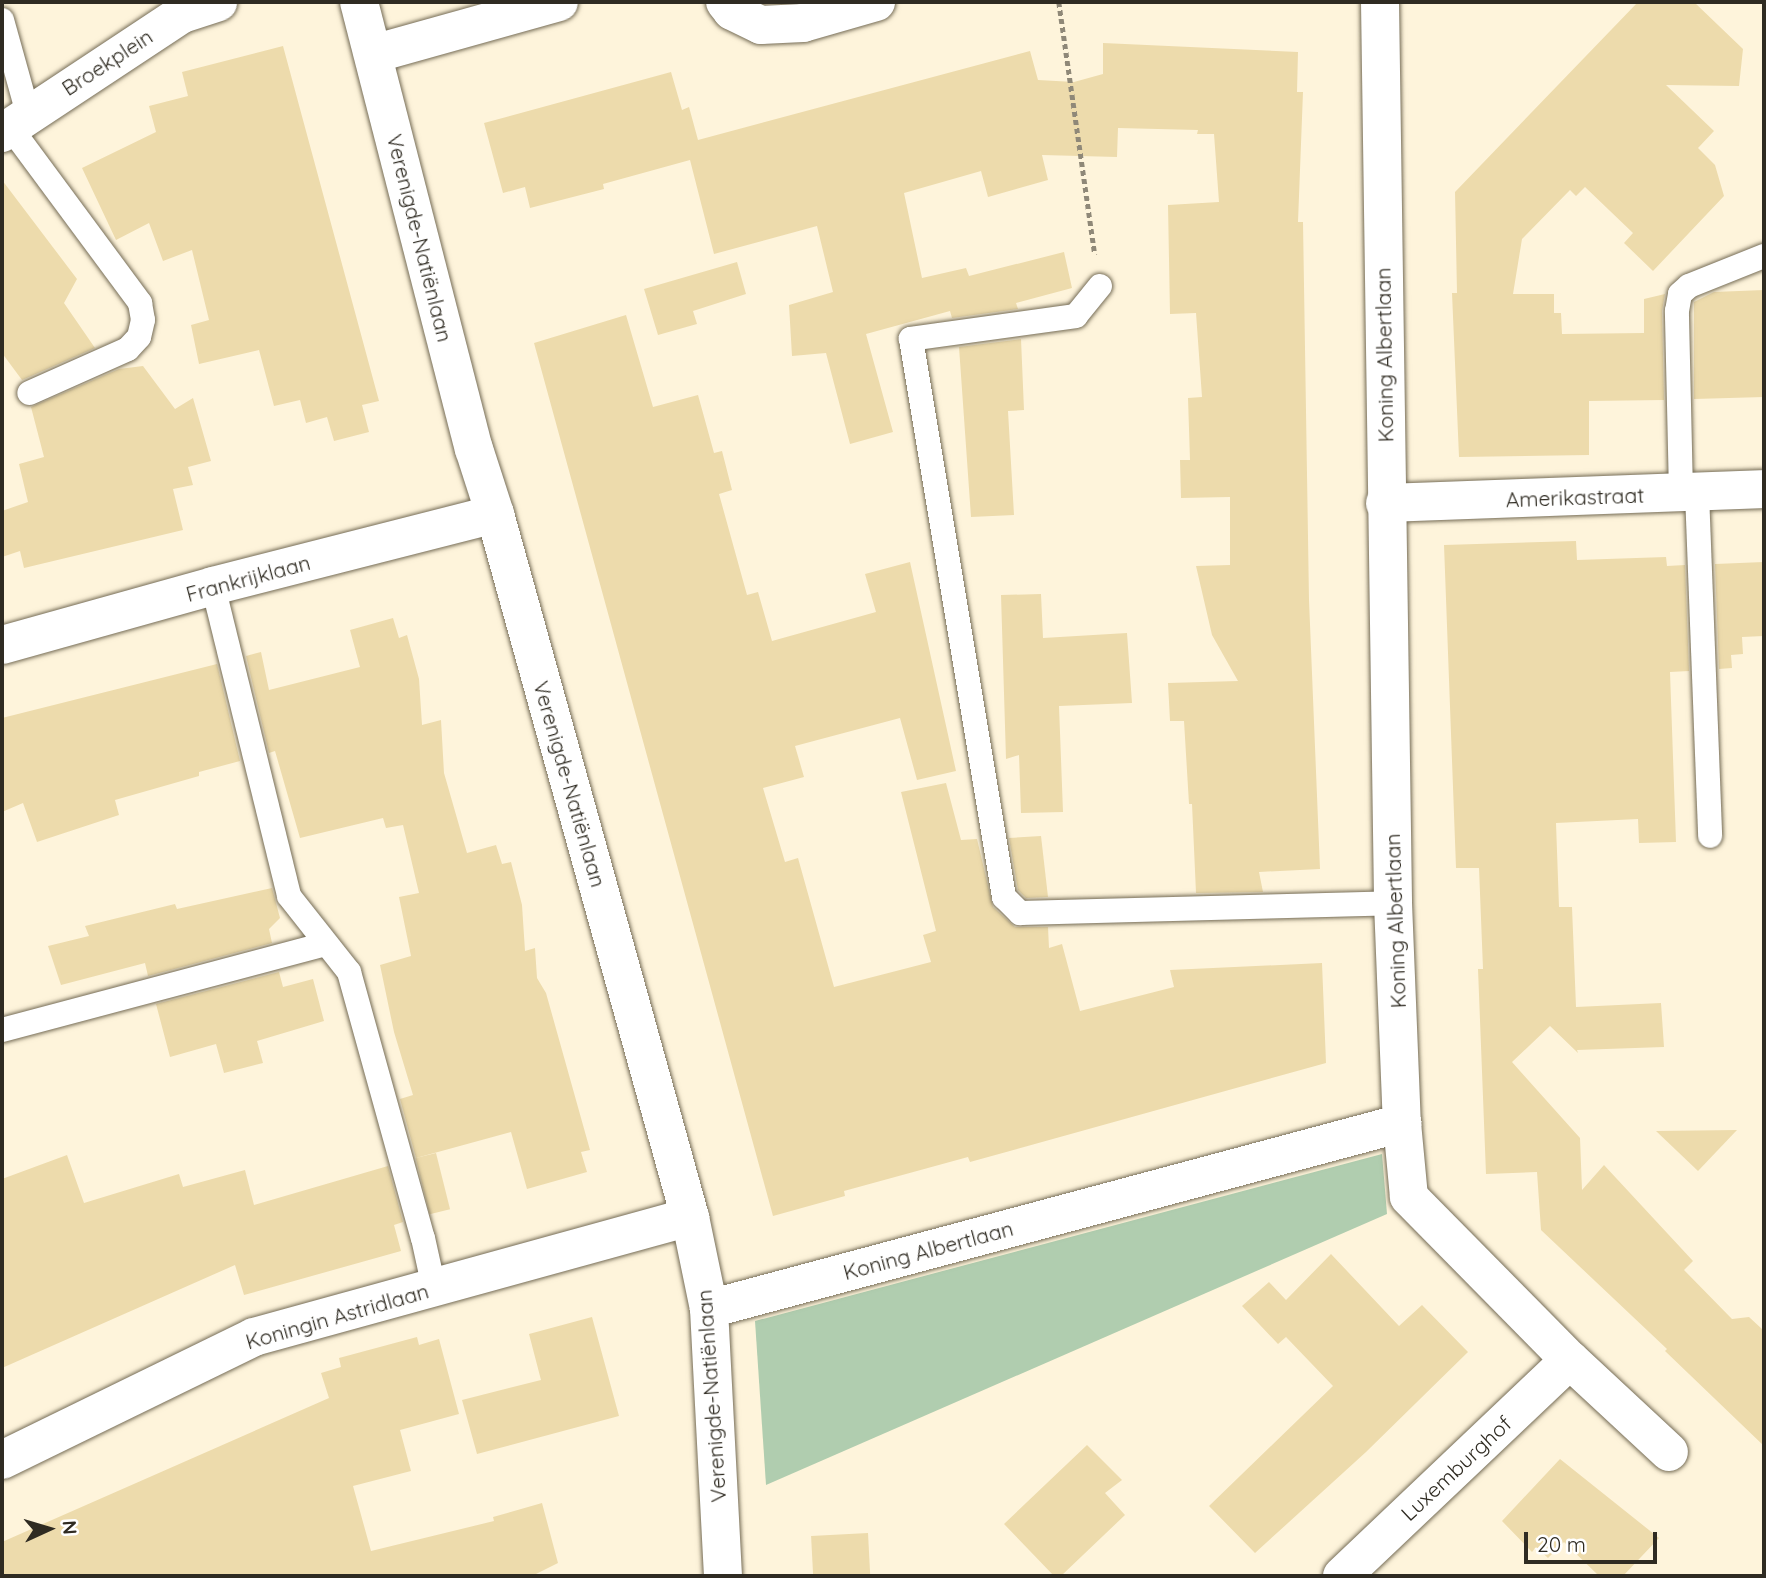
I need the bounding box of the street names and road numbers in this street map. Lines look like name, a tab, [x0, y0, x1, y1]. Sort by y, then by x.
street label: Broekplein	[57, 23, 157, 101]
street label: Verenigde-Natiënlaan	[382, 132, 458, 344]
street label: Koning Albertlaan	[1370, 267, 1398, 443]
street label: Amerikastraat	[1505, 482, 1645, 512]
street label: Frankrijklaan	[183, 549, 313, 607]
street label: Verenigde-Natiënlaan	[529, 678, 611, 890]
street label: Koning Albertlaan	[1379, 833, 1411, 1009]
street label: Koning Albertlaan	[840, 1215, 1016, 1285]
street label: Koningin Astridlaan	[243, 1278, 431, 1354]
street label: Verenigde-Natiënlaan	[691, 1289, 731, 1503]
street label: Luxemburghof	[1396, 1410, 1516, 1526]

